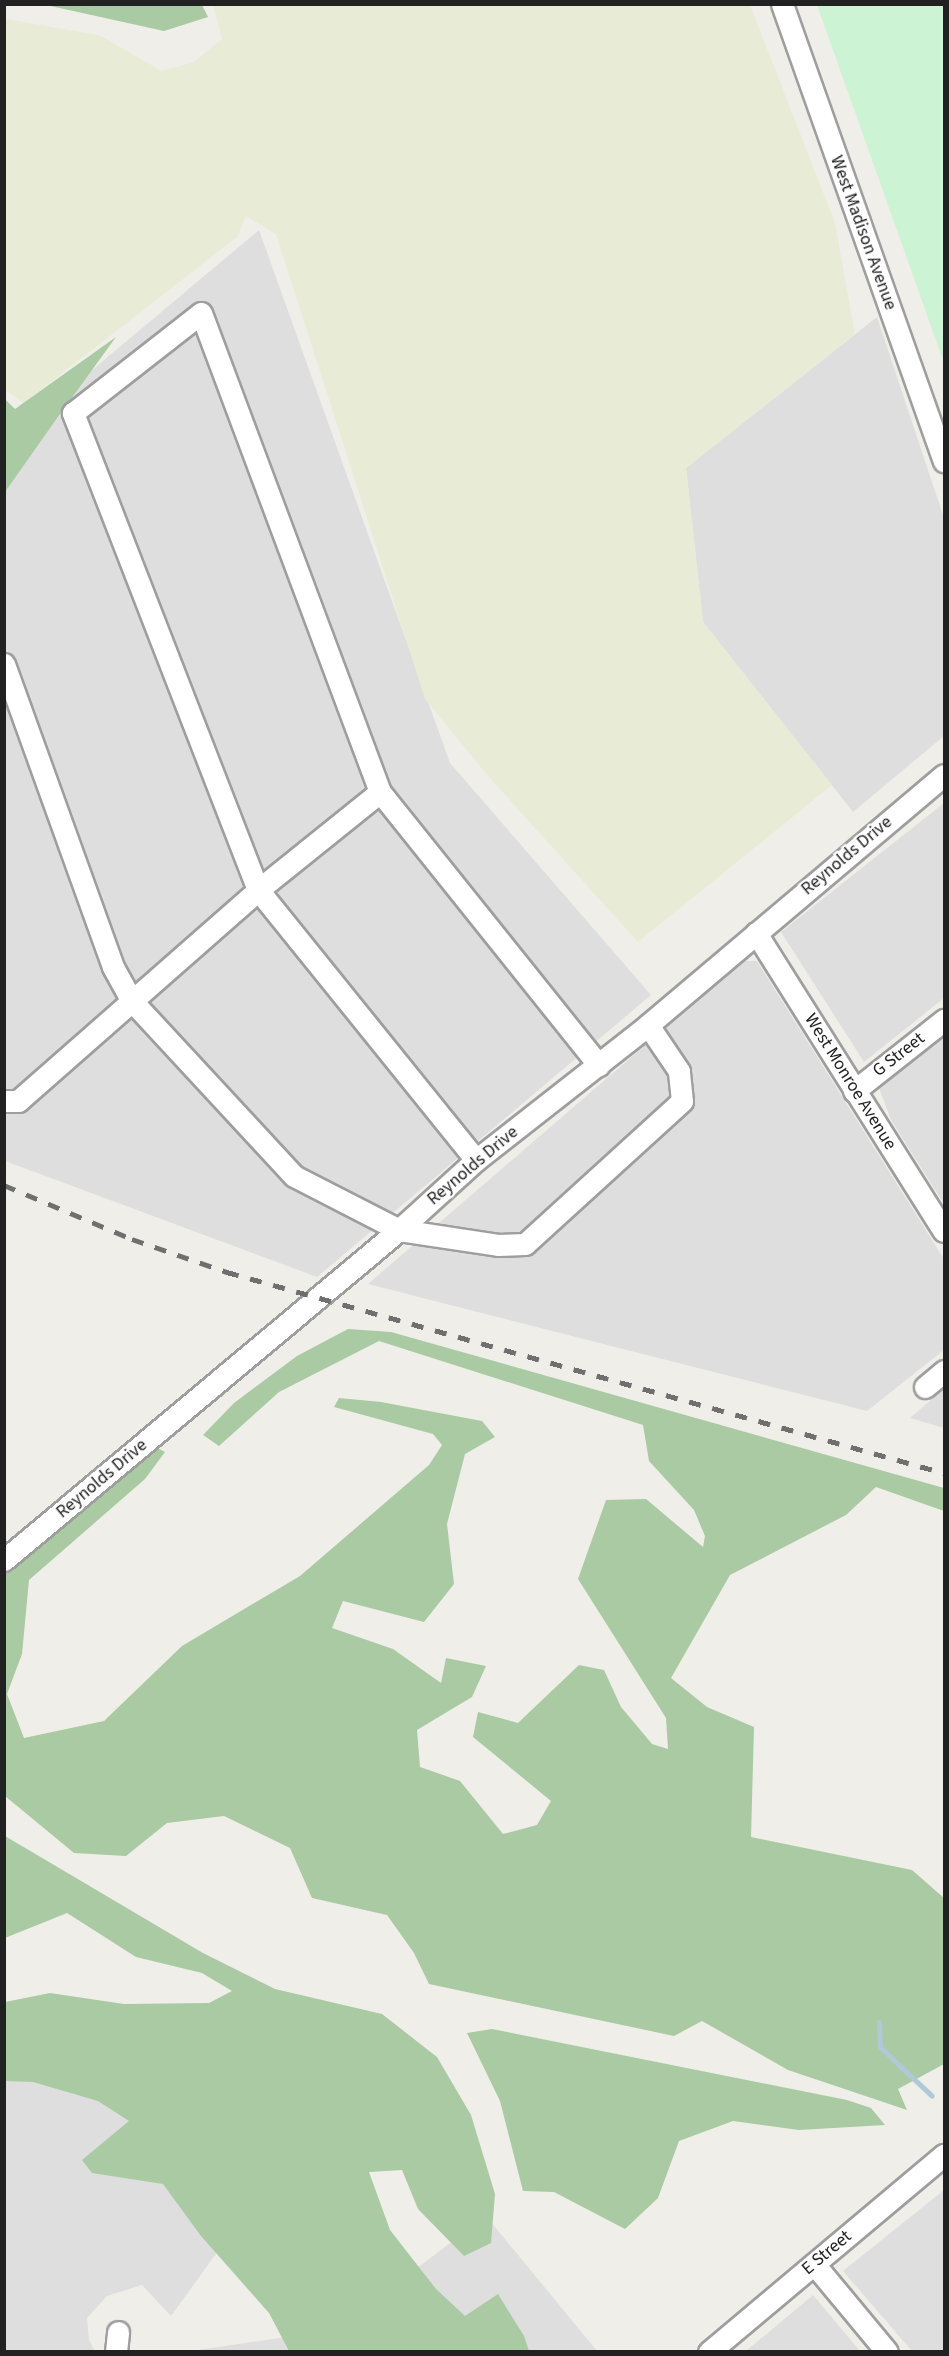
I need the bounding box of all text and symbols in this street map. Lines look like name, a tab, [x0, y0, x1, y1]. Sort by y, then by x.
street label: West Madison Avenue	[825, 153, 901, 313]
street label: Reynolds Drive	[797, 812, 897, 900]
street label: West Monroe Avenue	[799, 1010, 901, 1154]
street label: G Street	[869, 1028, 929, 1082]
street label: Reynolds Drive	[423, 1122, 523, 1210]
street label: Reynolds Drive	[52, 1435, 152, 1523]
street label: E Street	[798, 2226, 856, 2280]

